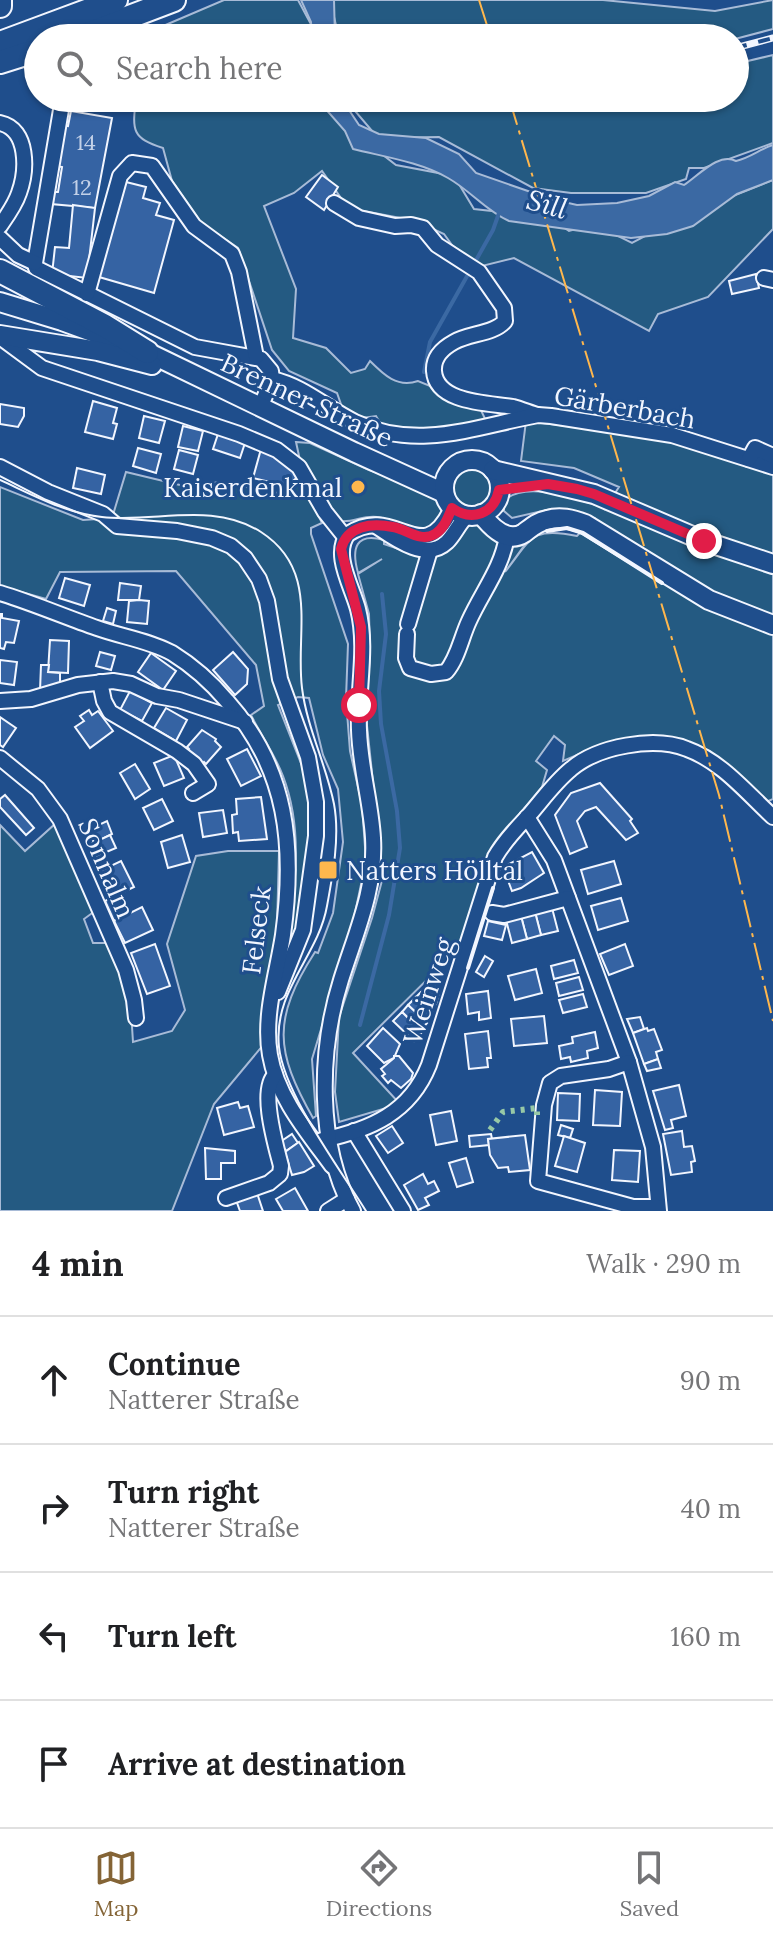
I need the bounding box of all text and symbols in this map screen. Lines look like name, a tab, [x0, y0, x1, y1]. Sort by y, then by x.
search box	[24, 24, 749, 112]
icon: search	[52, 46, 96, 90]
text: Search here	[116, 49, 283, 87]
house number: 14	[76, 128, 96, 156]
house number: 12	[72, 173, 92, 201]
water label: Sill	[522, 181, 572, 227]
street label: Brenner Straße	[216, 346, 398, 454]
street label: Gärberbach	[552, 378, 698, 436]
place label: Kaiserdenkmal	[163, 471, 342, 504]
marker: Kaiserdenkmal	[349, 478, 367, 496]
route end	[686, 523, 722, 559]
route start	[341, 687, 377, 723]
street label: Sonnalm	[71, 813, 143, 923]
place label: Natters Hölltal	[346, 854, 523, 887]
marker: Natters Hölltal	[317, 859, 339, 881]
street label: Felseck	[234, 884, 278, 976]
street label: Weinweg	[395, 933, 461, 1049]
text: 4 min	[32, 1242, 124, 1285]
text: Walk · 290 m	[586, 1247, 741, 1280]
text: Continue	[108, 1345, 240, 1383]
icon: ahead	[32, 1358, 76, 1402]
text: 90 m	[680, 1364, 741, 1397]
text: Natterer Straße	[108, 1383, 300, 1416]
text: Turn right	[108, 1473, 259, 1511]
icon: right	[32, 1486, 76, 1530]
text: 40 m	[681, 1492, 741, 1525]
text: Natterer Straße	[108, 1511, 300, 1544]
icon: left	[32, 1614, 76, 1658]
text: Turn left	[108, 1617, 236, 1655]
text: 160 m	[670, 1620, 741, 1653]
icon: arrive	[32, 1742, 76, 1786]
text: Arrive at destination	[108, 1745, 406, 1783]
tab: Map	[94, 1846, 138, 1922]
tab: Directions	[326, 1846, 432, 1922]
tab: Saved	[620, 1846, 679, 1922]

